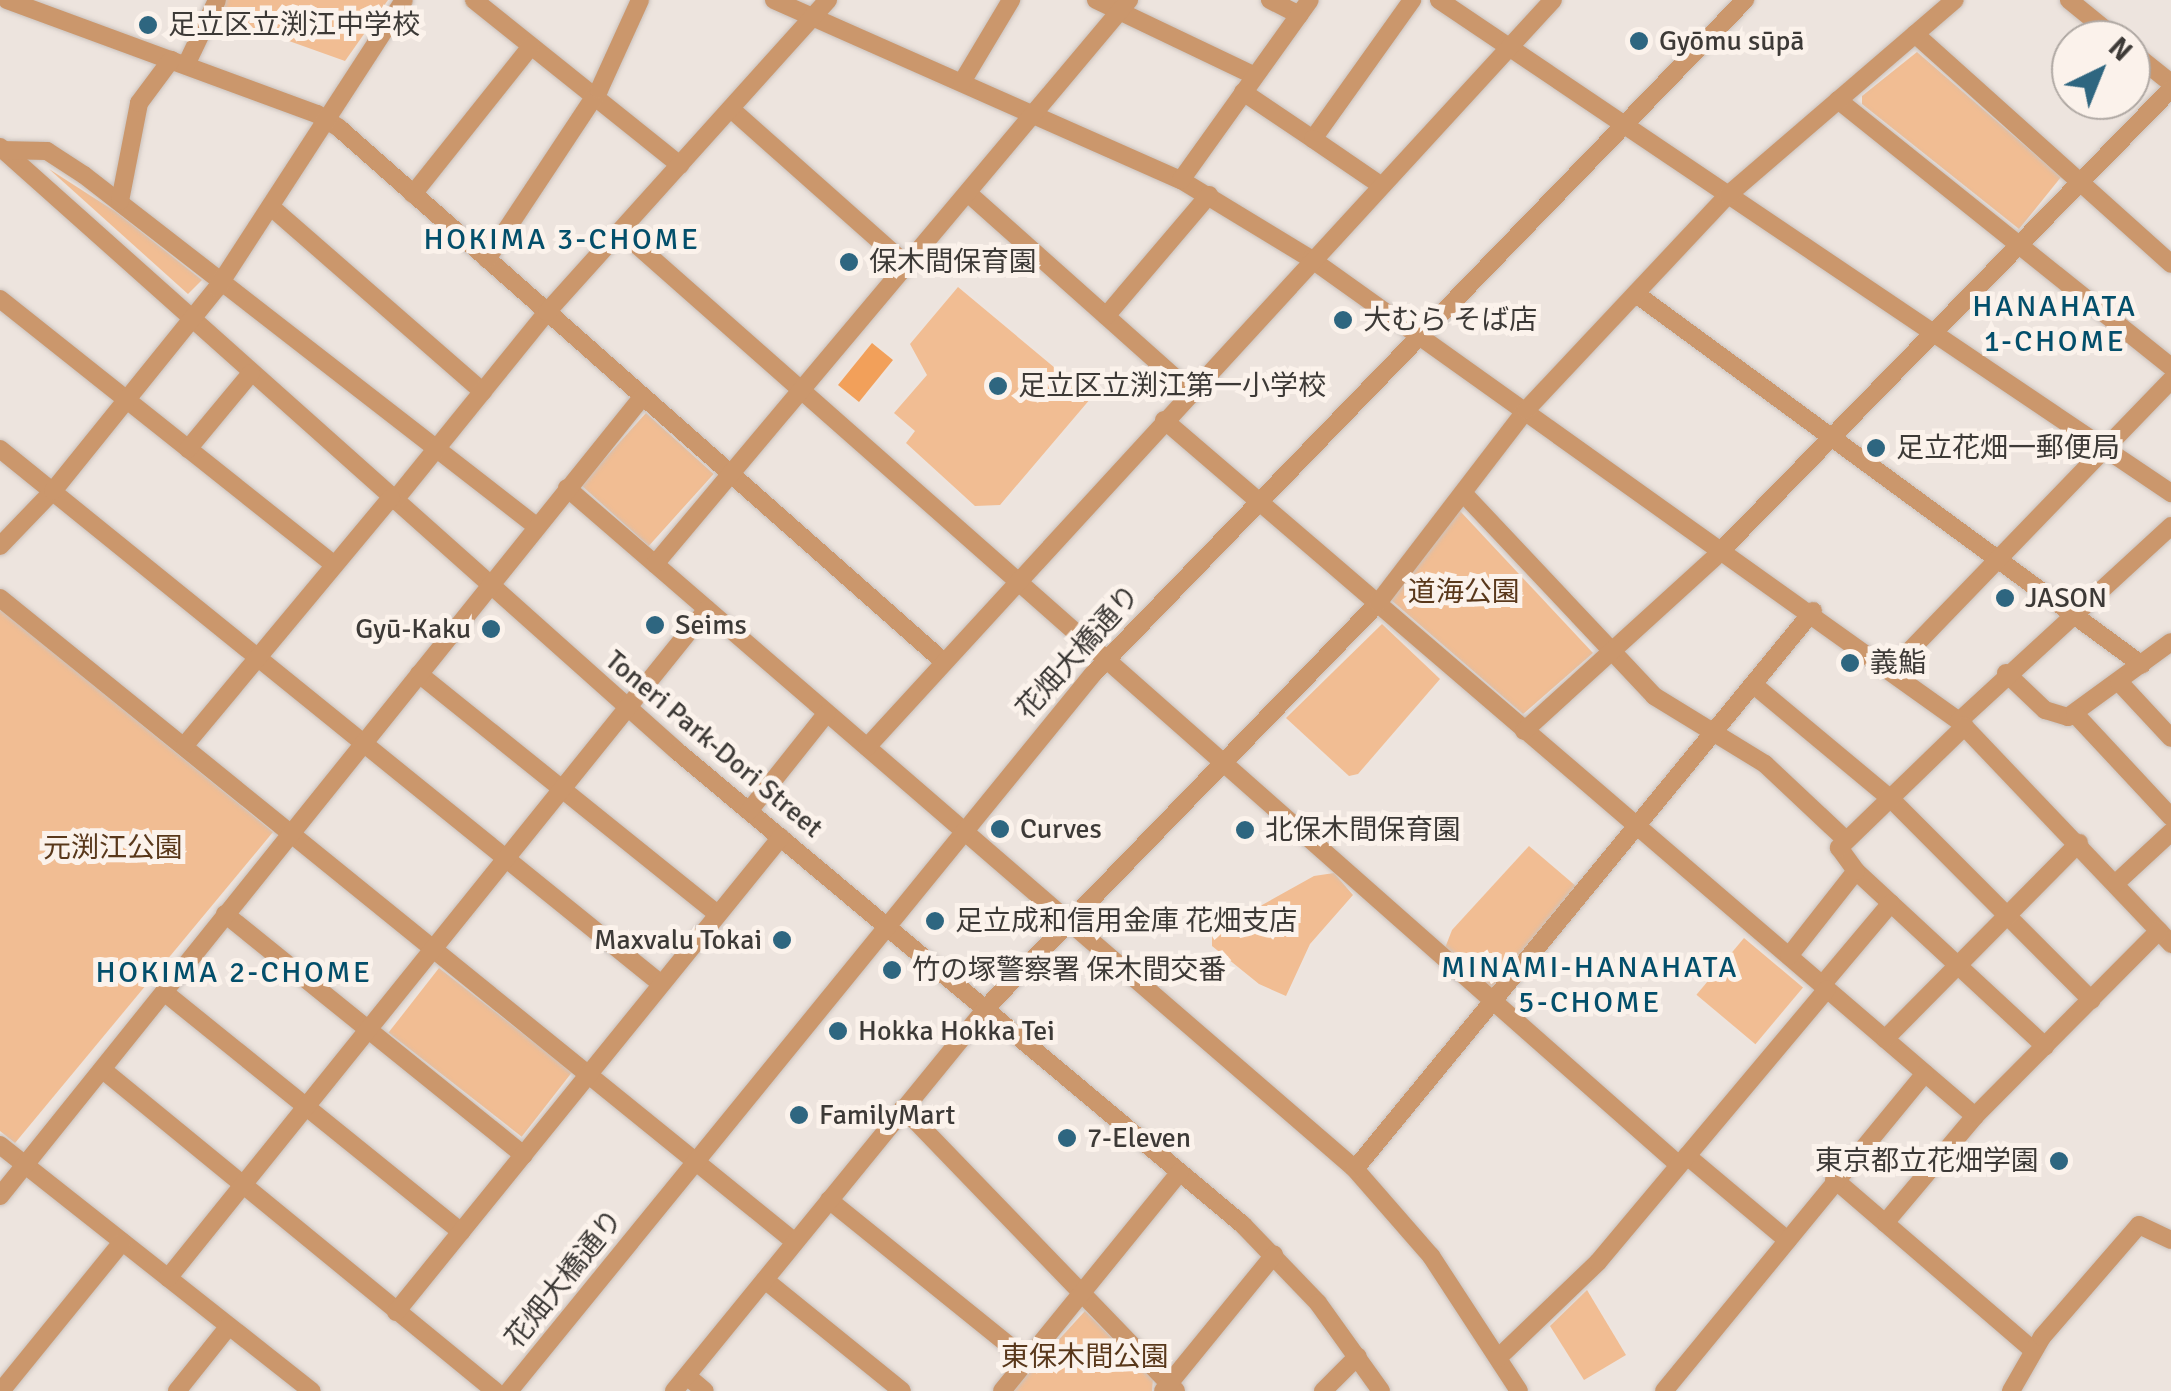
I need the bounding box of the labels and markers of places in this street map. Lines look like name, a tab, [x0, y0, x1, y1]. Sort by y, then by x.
place label: 足立区立渕江中学校	[168, 8, 420, 42]
marker: 足立区立渕江中学校	[137, 14, 159, 36]
place label: Gyōmu sūpā	[1659, 24, 1805, 58]
marker: Gyōmu sūpā	[1628, 30, 1650, 52]
place label: 保木間保育園	[869, 245, 1037, 279]
marker: 保木間保育園	[838, 251, 860, 273]
place label: 大むら そば店	[1363, 303, 1537, 337]
marker: 大むら そば店	[1332, 309, 1354, 331]
place label: 足立区立渕江第一小学校	[1018, 369, 1326, 403]
marker: 足立区立渕江第一小学校	[987, 375, 1009, 397]
place label: 足立花畑一郵便局	[1896, 431, 2120, 465]
marker: 足立花畑一郵便局	[1865, 437, 1887, 459]
place label: JASON	[2025, 581, 2107, 615]
marker: JASON	[1994, 587, 2016, 609]
place label: Seims	[675, 608, 747, 642]
place label: Gyū-Kaku	[355, 612, 471, 646]
marker: Seims	[644, 614, 666, 636]
marker: Gyū-Kaku	[480, 618, 502, 640]
place label: 義鮨	[1870, 646, 1926, 680]
marker: 義鮨	[1839, 652, 1861, 674]
place label: Curves	[1020, 812, 1102, 846]
place label: 北保木間保育園	[1265, 813, 1461, 847]
marker: Curves	[989, 818, 1011, 840]
marker: 北保木間保育園	[1234, 819, 1256, 841]
place label: 足立成和信用金庫 花畑支店	[955, 904, 1297, 938]
marker: 足立成和信用金庫 花畑支店	[924, 910, 946, 932]
place label: Maxvalu Tokai	[594, 923, 762, 957]
marker: Maxvalu Tokai	[771, 929, 793, 951]
place label: 竹の塚警察署 保木間交番	[912, 953, 1226, 987]
marker: 竹の塚警察署 保木間交番	[881, 959, 903, 981]
place label: Hokka Hokka Tei	[858, 1014, 1055, 1048]
marker: Hokka Hokka Tei	[827, 1020, 849, 1042]
place label: FamilyMart	[819, 1098, 955, 1132]
marker: FamilyMart	[788, 1104, 810, 1126]
place label: 7-Eleven	[1087, 1121, 1191, 1155]
marker: 7-Eleven	[1056, 1127, 1078, 1149]
place label: 東京都立花畑学園	[1815, 1144, 2039, 1178]
marker: 東京都立花畑学園	[2048, 1150, 2070, 1172]

